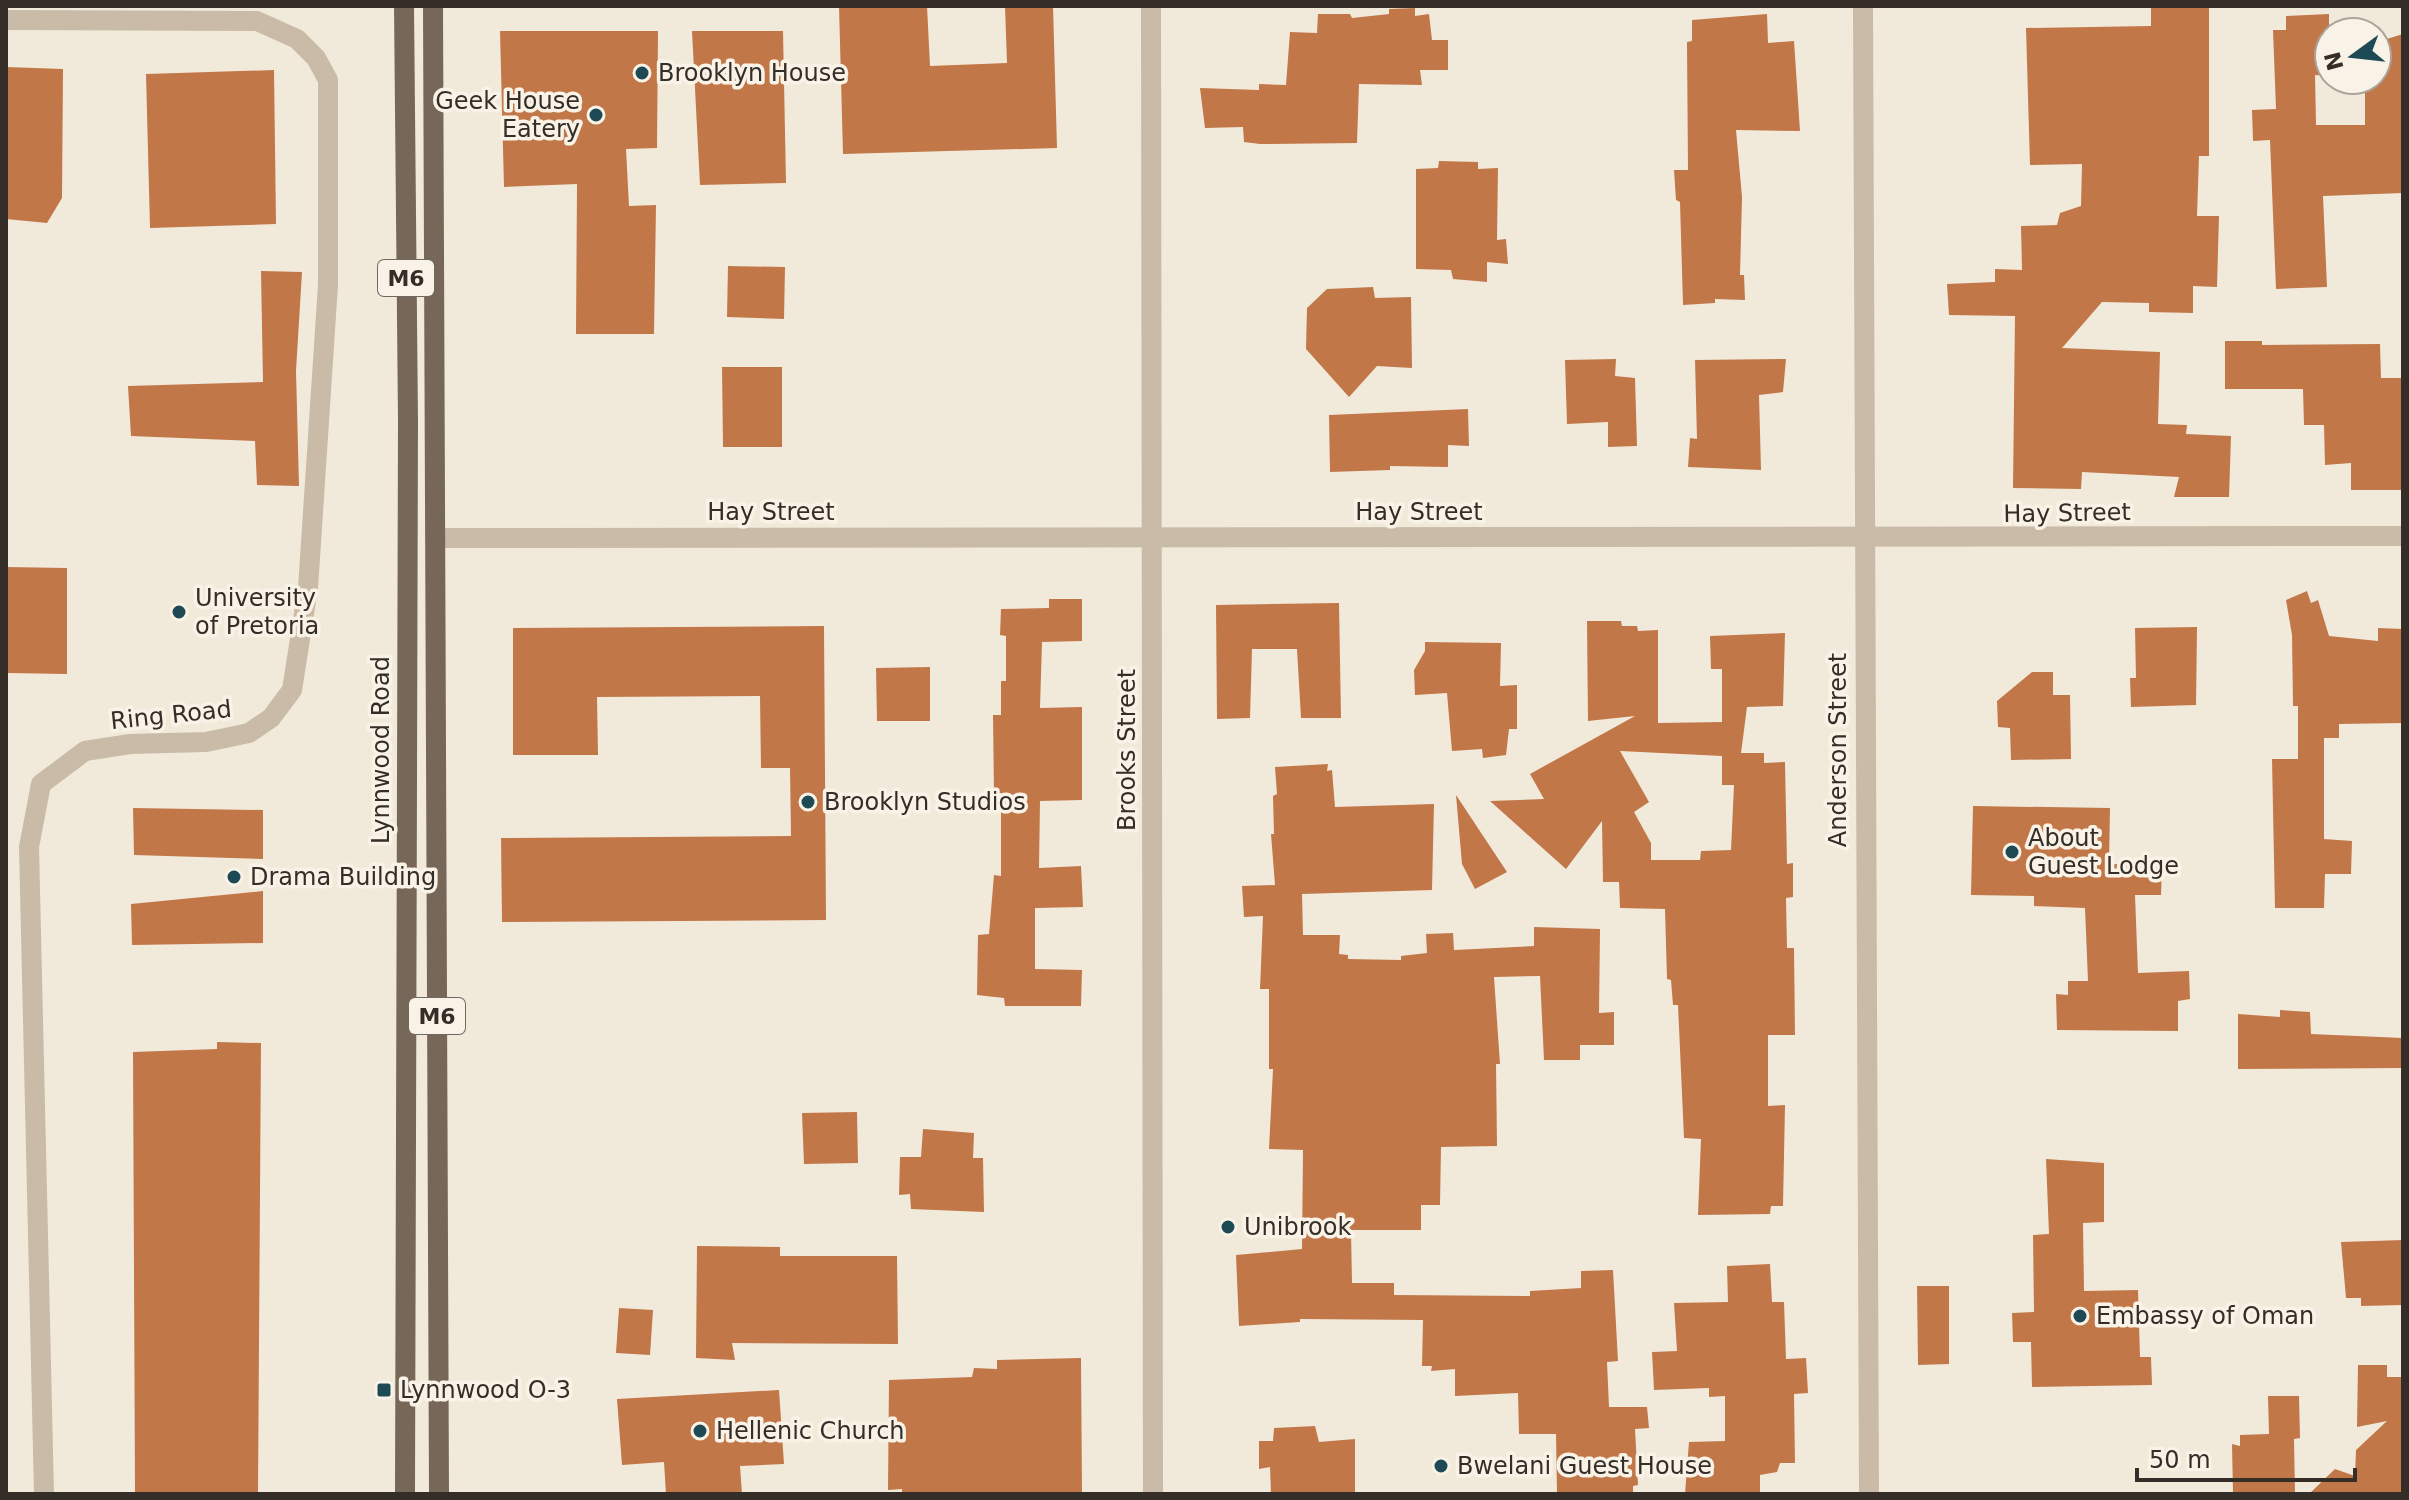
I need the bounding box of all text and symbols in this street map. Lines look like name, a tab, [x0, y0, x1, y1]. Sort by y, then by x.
north arrow	[2313, 16, 2393, 96]
text: N	[2320, 49, 2349, 73]
place label: Brooklyn House	[658, 59, 846, 87]
marker: Brooklyn House	[633, 64, 651, 82]
place label: Geek House Eatery	[435, 87, 580, 143]
marker: Geek House Eatery	[587, 106, 605, 124]
road number: M6	[378, 260, 434, 296]
street label: Hay Street	[707, 498, 835, 526]
street label: Hay Street	[1355, 498, 1483, 526]
street label: Hay Street	[2003, 498, 2131, 528]
place label: University of Pretoria	[195, 584, 319, 640]
marker: University of Pretoria	[170, 603, 188, 621]
street label: Anderson Street	[1824, 653, 1852, 847]
street label: Lynnwood Road	[367, 656, 395, 844]
street label: Brooks Street	[1113, 669, 1141, 831]
street label: Ring Road	[109, 695, 233, 735]
place label: Brooklyn Studios	[824, 788, 1026, 816]
marker: Brooklyn Studios	[799, 793, 817, 811]
place label: About Guest Lodge	[2028, 824, 2179, 880]
marker: About Guest Lodge	[2003, 843, 2021, 861]
place label: Drama Building	[250, 863, 436, 891]
marker: Drama Building	[225, 868, 243, 886]
road number: M6	[409, 998, 465, 1034]
place label: Unibrook	[1244, 1213, 1351, 1241]
marker: Unibrook	[1219, 1218, 1237, 1236]
place label: Embassy of Oman	[2096, 1302, 2314, 1330]
marker: Embassy of Oman	[2071, 1307, 2089, 1325]
place label: Lynnwood O-3	[400, 1376, 571, 1404]
marker: Lynnwood O-3	[375, 1381, 393, 1399]
place label: Hellenic Church	[716, 1417, 905, 1445]
marker: Hellenic Church	[691, 1422, 709, 1440]
scale bar	[2137, 1432, 2355, 1482]
text: 50 m	[2149, 1446, 2211, 1474]
place label: Bwelani Guest House	[1457, 1452, 1712, 1480]
marker: Bwelani Guest House	[1432, 1457, 1450, 1475]

